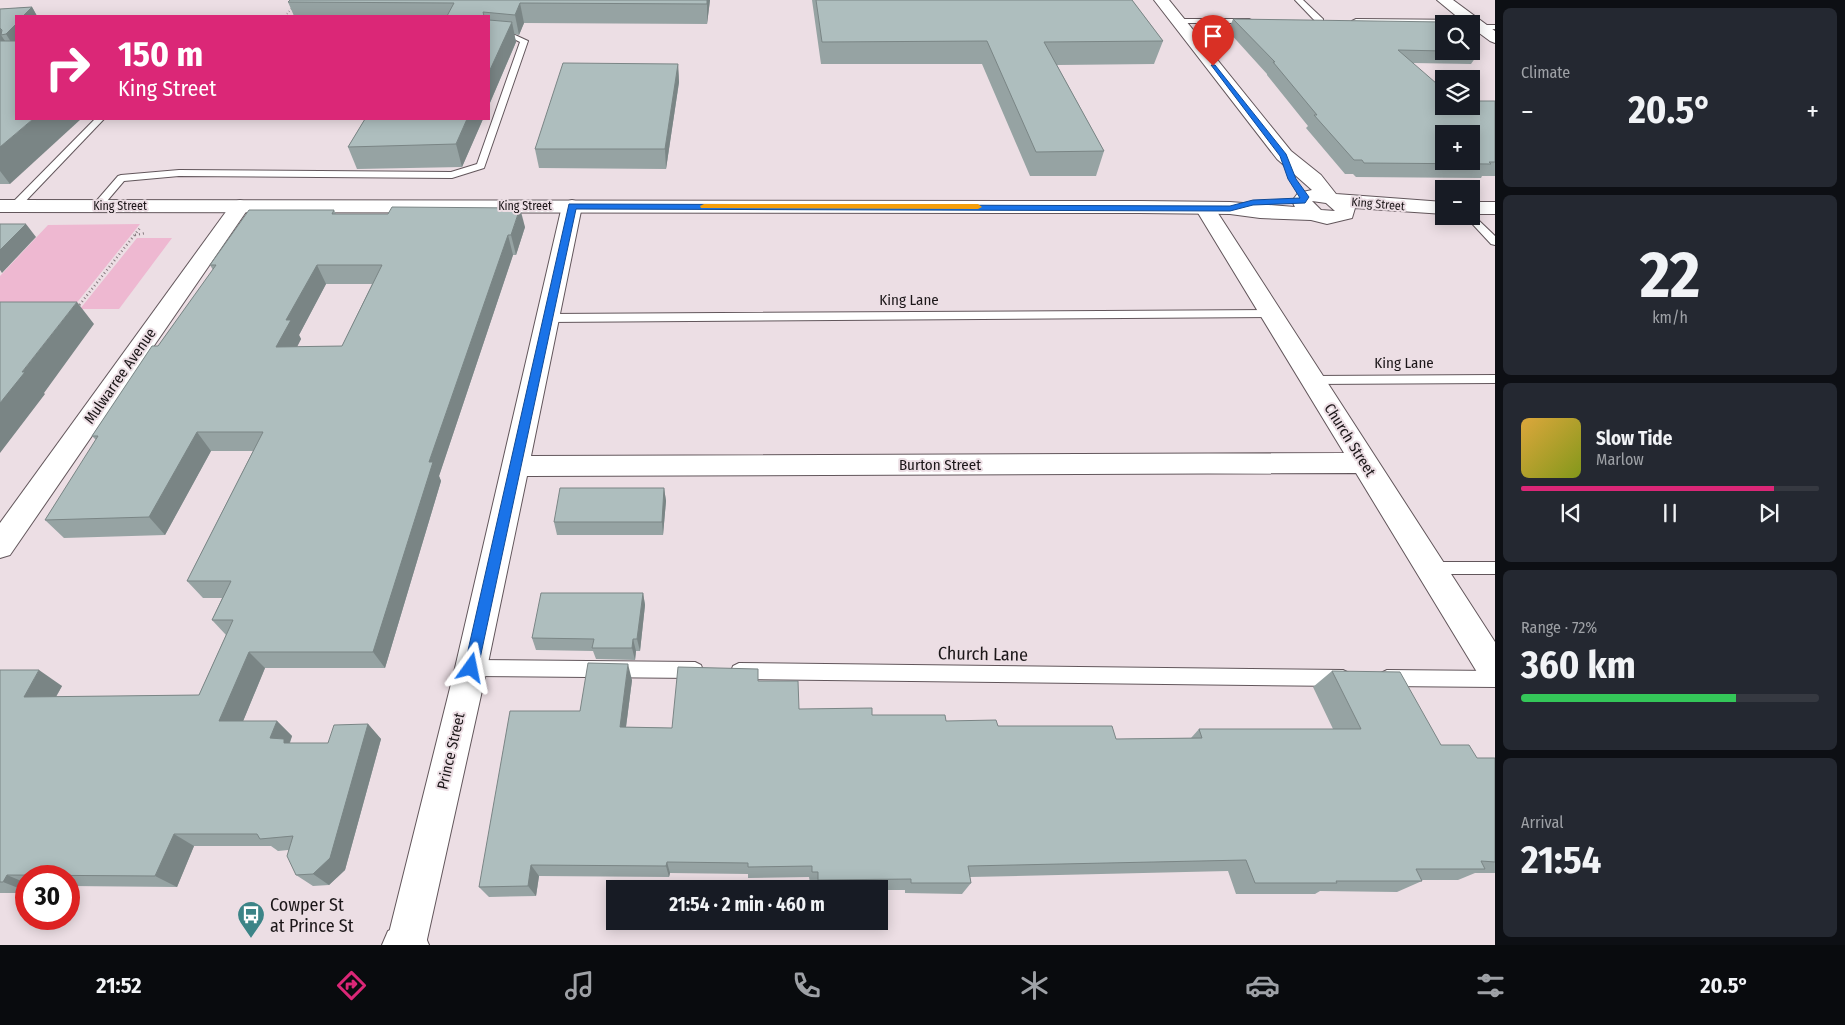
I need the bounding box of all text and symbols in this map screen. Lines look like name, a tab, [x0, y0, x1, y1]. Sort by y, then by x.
pin	[1192, 15, 1234, 66]
map controls	[1435, 15, 1480, 225]
button: search	[1435, 15, 1480, 60]
icon: arrive	[1199, 22, 1227, 50]
text: 150 m	[118, 33, 203, 75]
icon: right	[35, 35, 100, 100]
text: Climate	[1521, 63, 1570, 82]
button: layers	[1435, 70, 1480, 115]
text: King Street	[118, 75, 216, 102]
text: 20.5°	[1628, 87, 1712, 133]
text: −	[1521, 95, 1534, 128]
text: +	[1806, 95, 1819, 128]
button: +	[1435, 125, 1480, 170]
button: −	[1435, 180, 1480, 225]
street label: King Street	[1351, 195, 1405, 213]
street label: King Street	[93, 199, 147, 213]
street label: King Street	[498, 199, 552, 213]
text: 22	[1640, 236, 1700, 314]
street label: King Lane	[879, 291, 939, 309]
text: km/h	[1652, 308, 1688, 327]
street label: Mulwarree Avenue	[80, 325, 160, 427]
street label: King Lane	[1374, 354, 1434, 372]
street label: Church Street	[1320, 400, 1380, 480]
text: Slow Tide	[1596, 427, 1672, 450]
text: Marlow	[1596, 450, 1644, 469]
street label: Burton Street	[899, 456, 981, 474]
icon: previous	[1557, 499, 1585, 527]
icon: pause	[1656, 499, 1684, 527]
icon: next	[1755, 499, 1783, 527]
text: Range · 72%	[1521, 618, 1597, 637]
position arrow	[444, 641, 496, 693]
street label: Church Lane	[938, 642, 1028, 666]
text: 360 km	[1521, 642, 1636, 688]
street label: Prince Street	[433, 711, 469, 791]
text: Arrival	[1521, 813, 1563, 832]
text: 21:54	[1521, 837, 1601, 883]
speed limit sign: 30	[15, 865, 80, 930]
text: 21:54 · 2 min · 460 m	[669, 893, 825, 916]
place label: Cowper St at Prince St	[270, 894, 354, 937]
bus stop icon: Cowper St at Prince St	[236, 900, 266, 939]
icon: directions	[334, 968, 369, 1003]
icon: music	[562, 968, 597, 1003]
icon: phone	[789, 968, 824, 1003]
icon: climate	[1017, 968, 1052, 1003]
icon: car	[1245, 968, 1280, 1003]
icon: filters	[1473, 968, 1508, 1003]
text: 21:52	[96, 972, 141, 999]
text: 20.5°	[1700, 972, 1749, 999]

